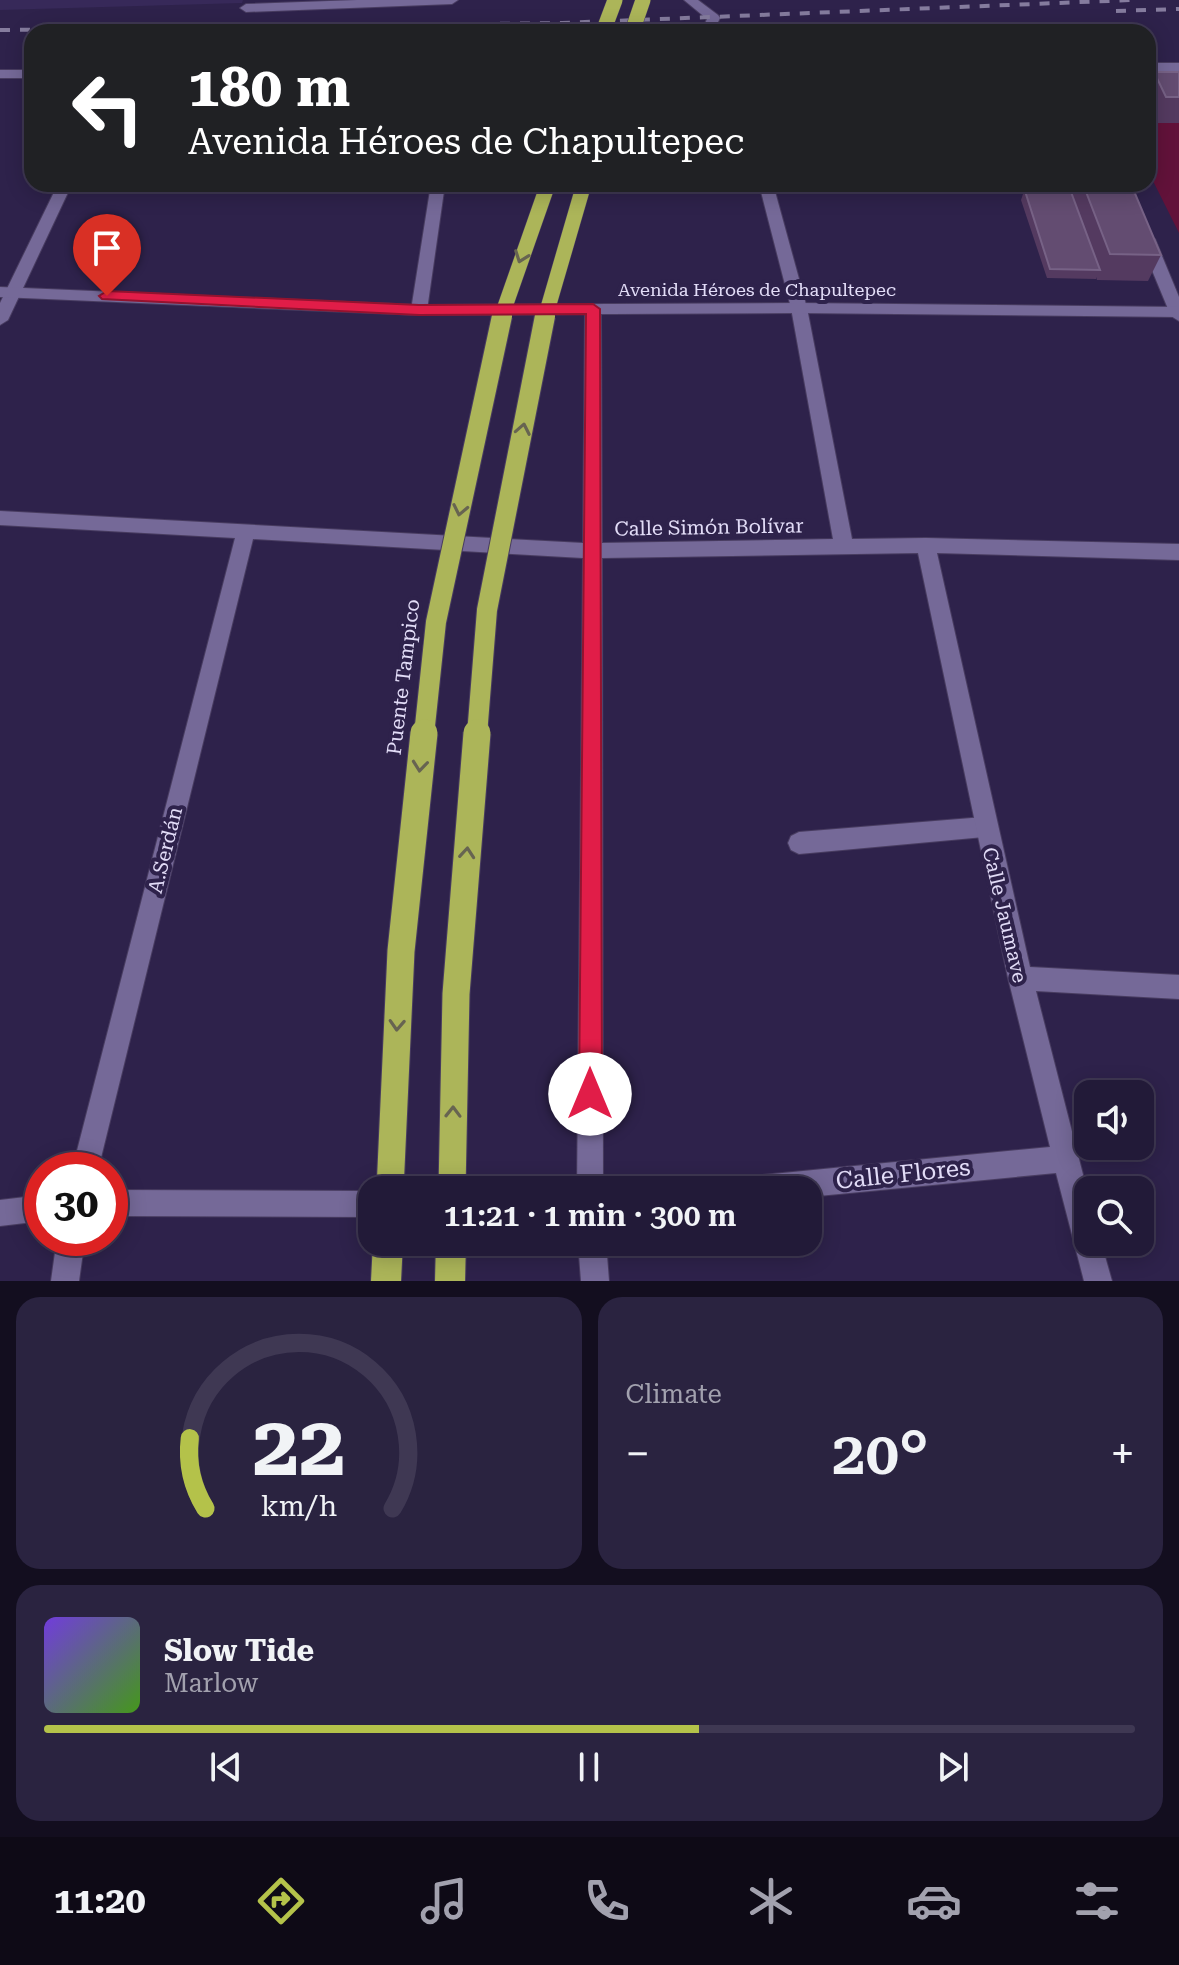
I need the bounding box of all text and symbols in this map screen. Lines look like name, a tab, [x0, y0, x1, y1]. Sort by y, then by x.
text: 180 m	[188, 54, 350, 120]
icon: left	[56, 56, 160, 160]
text: Avenida Héroes de Chapultepec	[188, 121, 744, 163]
pin	[73, 214, 141, 296]
icon: arrive	[85, 226, 129, 270]
one-way arrow	[514, 249, 531, 263]
street label: Avenida Héroes de Chapultepec	[618, 279, 896, 300]
one-way arrow	[514, 423, 531, 436]
one-way arrow	[452, 502, 469, 516]
street label: Calle Simón Bolívar	[614, 513, 804, 541]
street label: Puente Tampico	[382, 598, 424, 756]
one-way arrow	[412, 760, 429, 773]
street label: A.Serdán	[143, 804, 187, 896]
street label: Calle Jaumave	[978, 845, 1032, 985]
one-way arrow	[458, 846, 475, 859]
one-way arrow	[389, 1019, 406, 1032]
position arrow	[548, 1052, 632, 1136]
map controls	[1074, 1080, 1154, 1256]
button: sound	[1074, 1080, 1154, 1160]
one-way arrow	[445, 1105, 462, 1118]
speed limit sign: 30	[24, 1152, 128, 1256]
street label: Calle Flores	[834, 1153, 972, 1195]
button: search	[1074, 1176, 1154, 1256]
text: 11:21 · 1 min · 300 m	[444, 1198, 736, 1233]
text: Climate	[626, 1379, 722, 1409]
text: 22	[252, 1398, 345, 1495]
text: 20°	[832, 1418, 929, 1489]
text: −	[626, 1428, 650, 1480]
text: +	[1110, 1428, 1135, 1480]
text: km/h	[260, 1489, 337, 1523]
text: Slow Tide	[164, 1633, 314, 1668]
text: Marlow	[164, 1668, 258, 1698]
icon: previous	[204, 1745, 248, 1789]
icon: pause	[567, 1745, 611, 1789]
icon: next	[931, 1745, 975, 1789]
icon: directions	[253, 1873, 309, 1929]
icon: music	[416, 1873, 472, 1929]
icon: phone	[579, 1873, 635, 1929]
icon: climate	[743, 1873, 799, 1929]
icon: car	[906, 1873, 962, 1929]
icon: filters	[1069, 1873, 1125, 1929]
text: 11:20	[54, 1880, 146, 1922]

